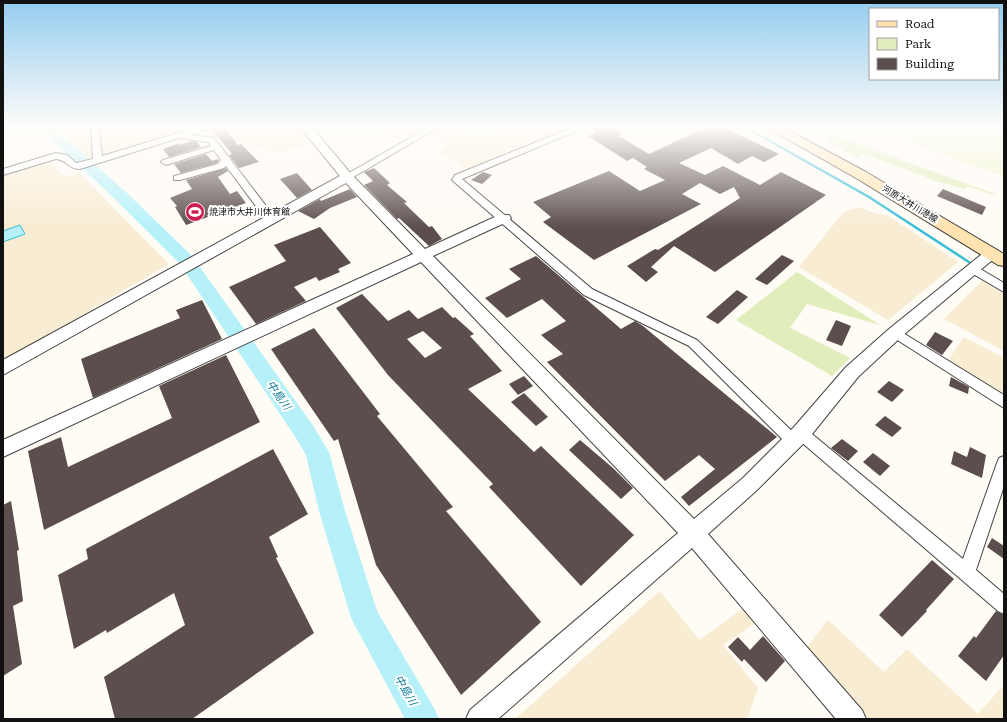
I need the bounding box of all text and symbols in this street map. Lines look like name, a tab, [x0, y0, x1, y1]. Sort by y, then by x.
legend	[869, 8, 999, 80]
text: Road	[905, 17, 935, 31]
text: Park	[905, 37, 932, 51]
text: Building	[905, 57, 954, 71]
street label: 河原大井川港線	[880, 183, 940, 225]
sports icon: 焼津市大井川体育館	[184, 201, 206, 223]
place label: 焼津市大井川体育館	[209, 207, 290, 217]
water label: 中島川	[264, 378, 294, 413]
water label: 中島川	[392, 673, 420, 709]

